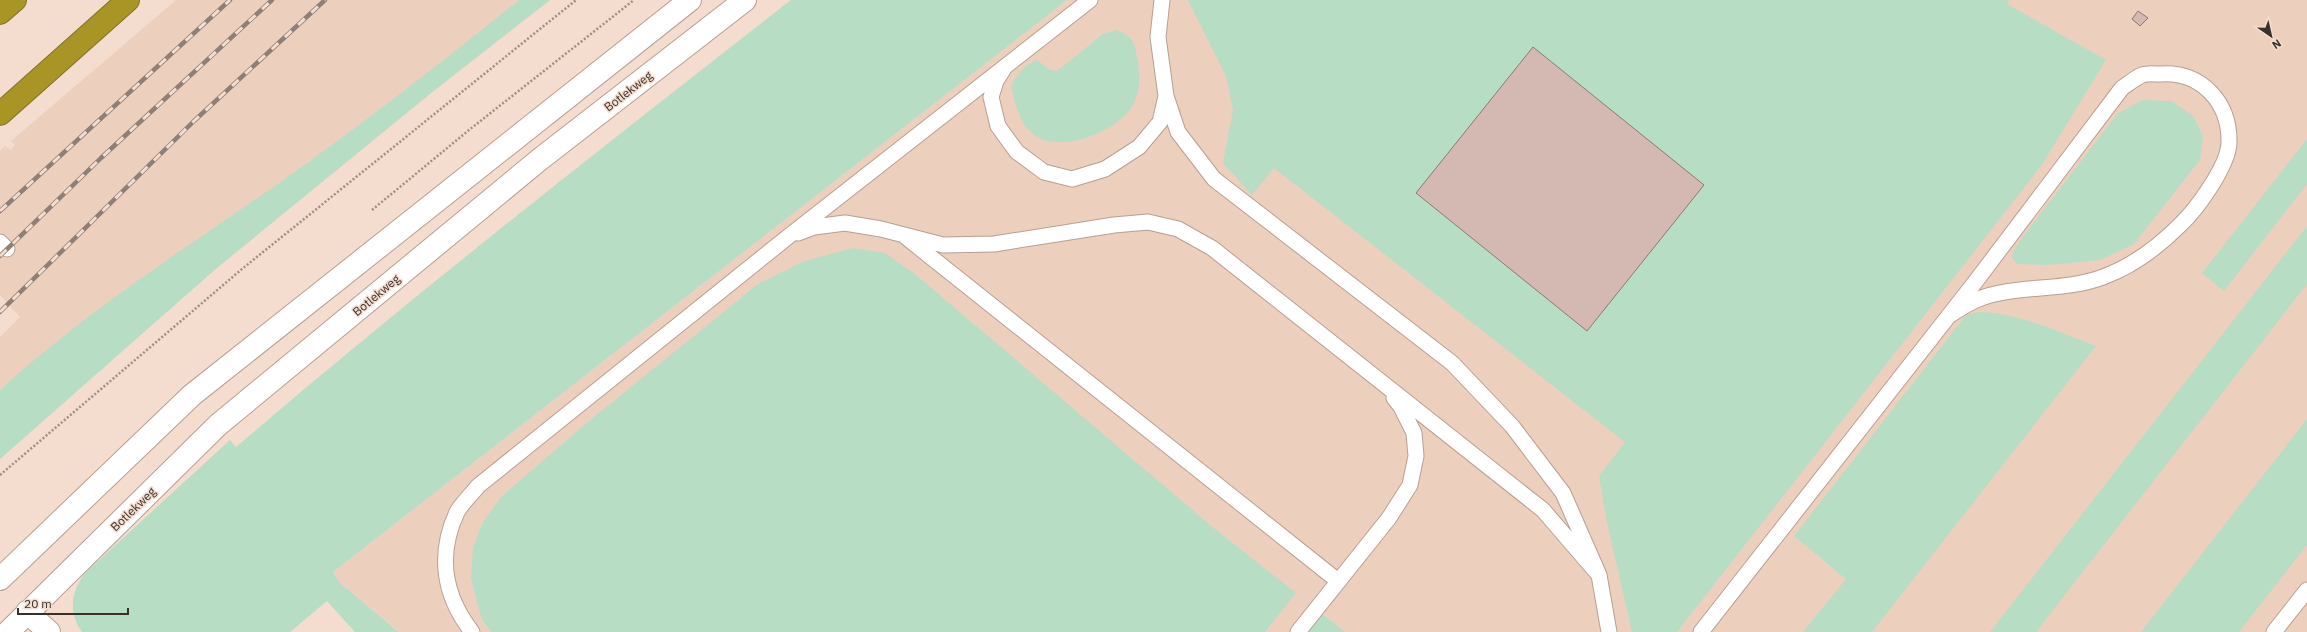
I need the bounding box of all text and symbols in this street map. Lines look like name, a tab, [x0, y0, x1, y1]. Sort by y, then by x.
north arrow	[2251, 16, 2291, 56]
text: N	[2269, 36, 2284, 52]
street label: Botlekweg	[601, 67, 656, 114]
street label: Botlekweg	[349, 271, 403, 319]
street label: Botlekweg	[107, 483, 159, 534]
scale bar	[18, 590, 128, 616]
text: 20 m	[24, 596, 52, 611]

